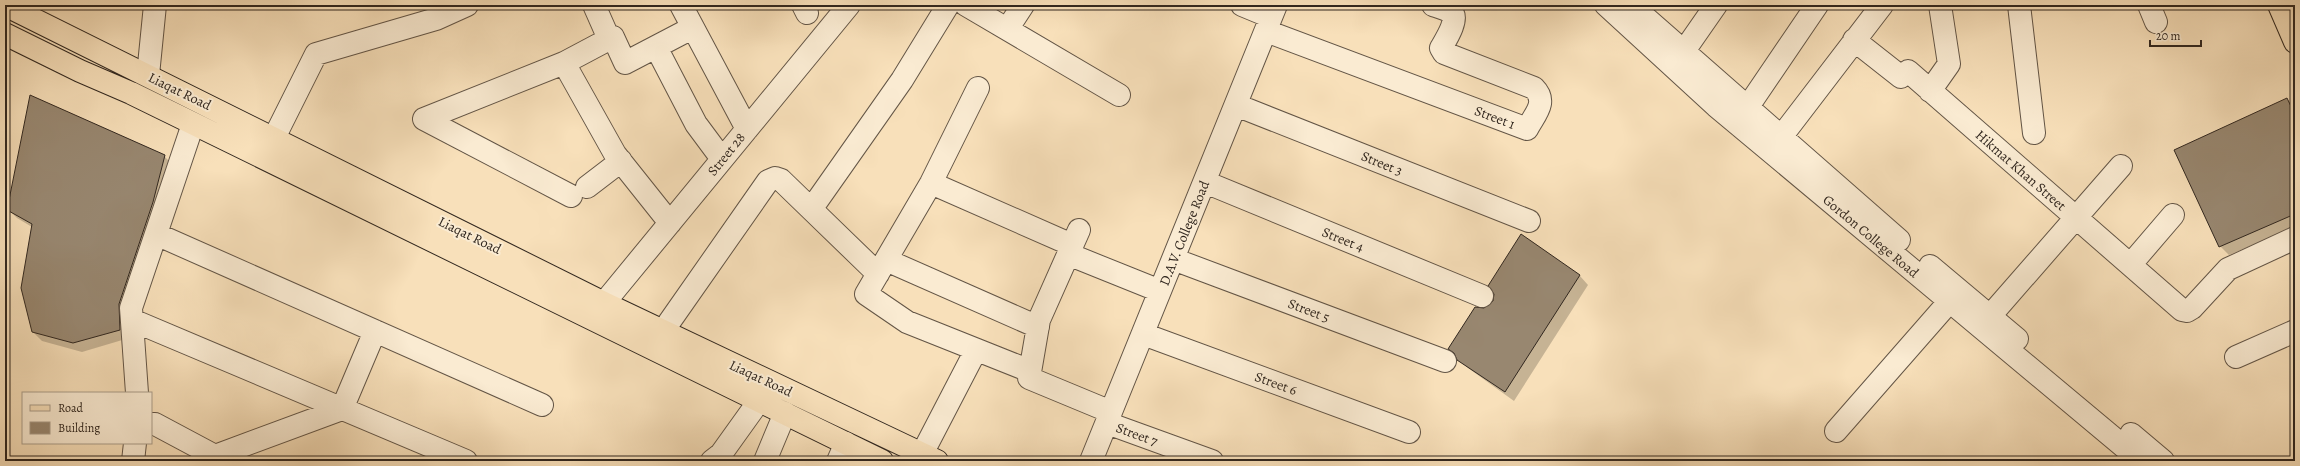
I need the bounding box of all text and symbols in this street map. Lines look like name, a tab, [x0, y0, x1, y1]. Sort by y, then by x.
scale bar	[2150, 22, 2201, 48]
text: 20 m	[2156, 28, 2180, 44]
street label: Liaqat Road	[145, 68, 215, 115]
street label: Street 1	[1472, 101, 1518, 134]
street label: Hikmat Khan Street	[1971, 126, 2070, 215]
street label: Street 28	[703, 128, 750, 180]
street label: Street 3	[1358, 147, 1405, 180]
street label: D.A.V. College Road	[1155, 177, 1214, 289]
street label: Gordon College Road	[1819, 191, 1923, 282]
street label: Liaqat Road	[435, 212, 505, 259]
street label: Street 4	[1319, 222, 1367, 256]
street label: Street 5	[1285, 294, 1332, 327]
street label: Liaqat Road	[726, 356, 796, 402]
street label: Street 6	[1252, 367, 1300, 400]
legend	[22, 392, 152, 444]
text: Road	[58, 400, 84, 416]
street label: Street 7	[1113, 418, 1160, 451]
text: Building	[58, 420, 100, 436]

